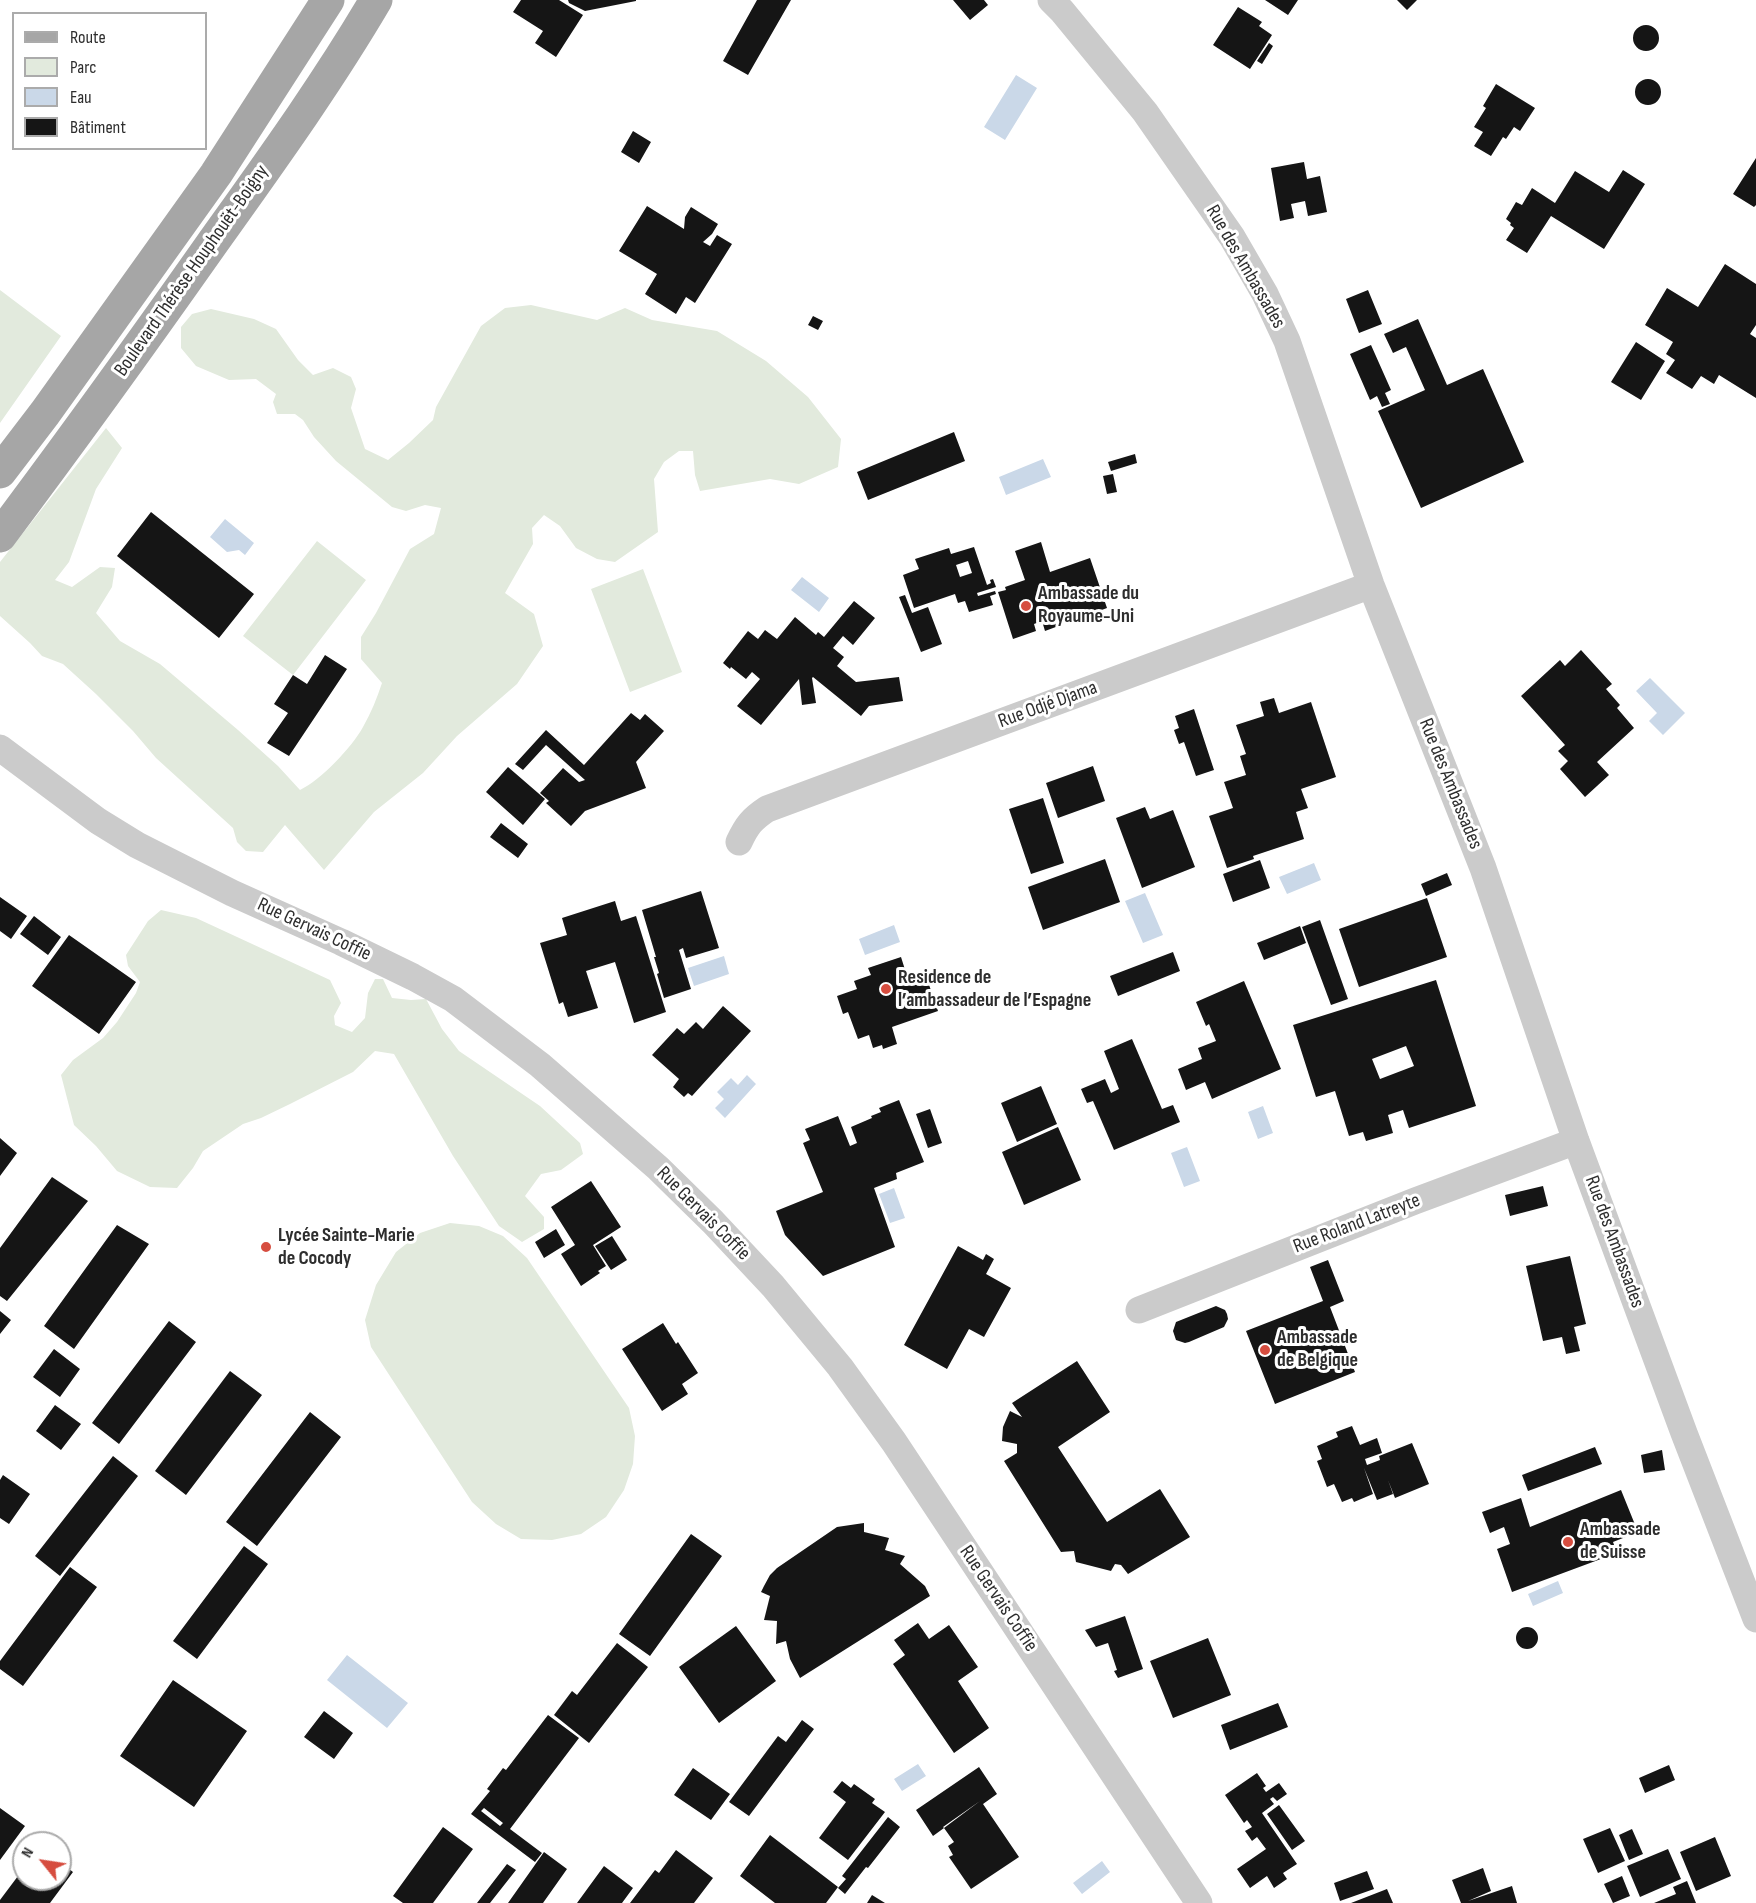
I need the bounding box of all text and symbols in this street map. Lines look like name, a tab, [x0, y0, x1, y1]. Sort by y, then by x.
legend	[12, 12, 207, 150]
text: Route	[70, 27, 106, 48]
text: Parc	[70, 57, 96, 78]
text: Eau	[70, 87, 92, 108]
text: Bâtiment	[70, 117, 126, 138]
street label: Boulevard Thérèse Houphouët-Boigny	[110, 161, 274, 381]
street label: Rue des Ambassades	[1200, 201, 1290, 333]
place label: Ambassade du Royaume-Uni	[1038, 582, 1139, 629]
marker: Ambassade du Royaume-Uni	[1019, 599, 1033, 613]
street label: Rue Odjé Djama	[995, 676, 1101, 734]
street label: Rue des Ambassades	[1413, 715, 1487, 853]
street label: Rue Gervais Coffie	[253, 893, 375, 967]
place label: Residence de l’ambassadeur de l’Espagne	[898, 966, 1091, 1013]
marker: Residence de l’ambassadeur de l’Espagne	[879, 982, 893, 996]
street label: Rue Gervais Coffie	[651, 1162, 755, 1266]
street label: Rue des Ambassades	[1579, 1173, 1649, 1311]
street label: Rue Roland Latreyte	[1290, 1189, 1424, 1259]
place label: Lycée Sainte-Marie de Cocody	[278, 1224, 415, 1271]
marker: Lycée Sainte-Marie de Cocody	[259, 1240, 273, 1254]
place label: Ambassade de Belgique	[1277, 1326, 1358, 1373]
marker: Ambassade de Belgique	[1258, 1343, 1272, 1357]
place label: Ambassade de Suisse	[1580, 1518, 1661, 1565]
marker: Ambassade de Suisse	[1561, 1535, 1575, 1549]
street label: Rue Gervais Coffie	[954, 1541, 1042, 1657]
north arrow	[12, 1831, 72, 1891]
text: N	[17, 1844, 38, 1861]

